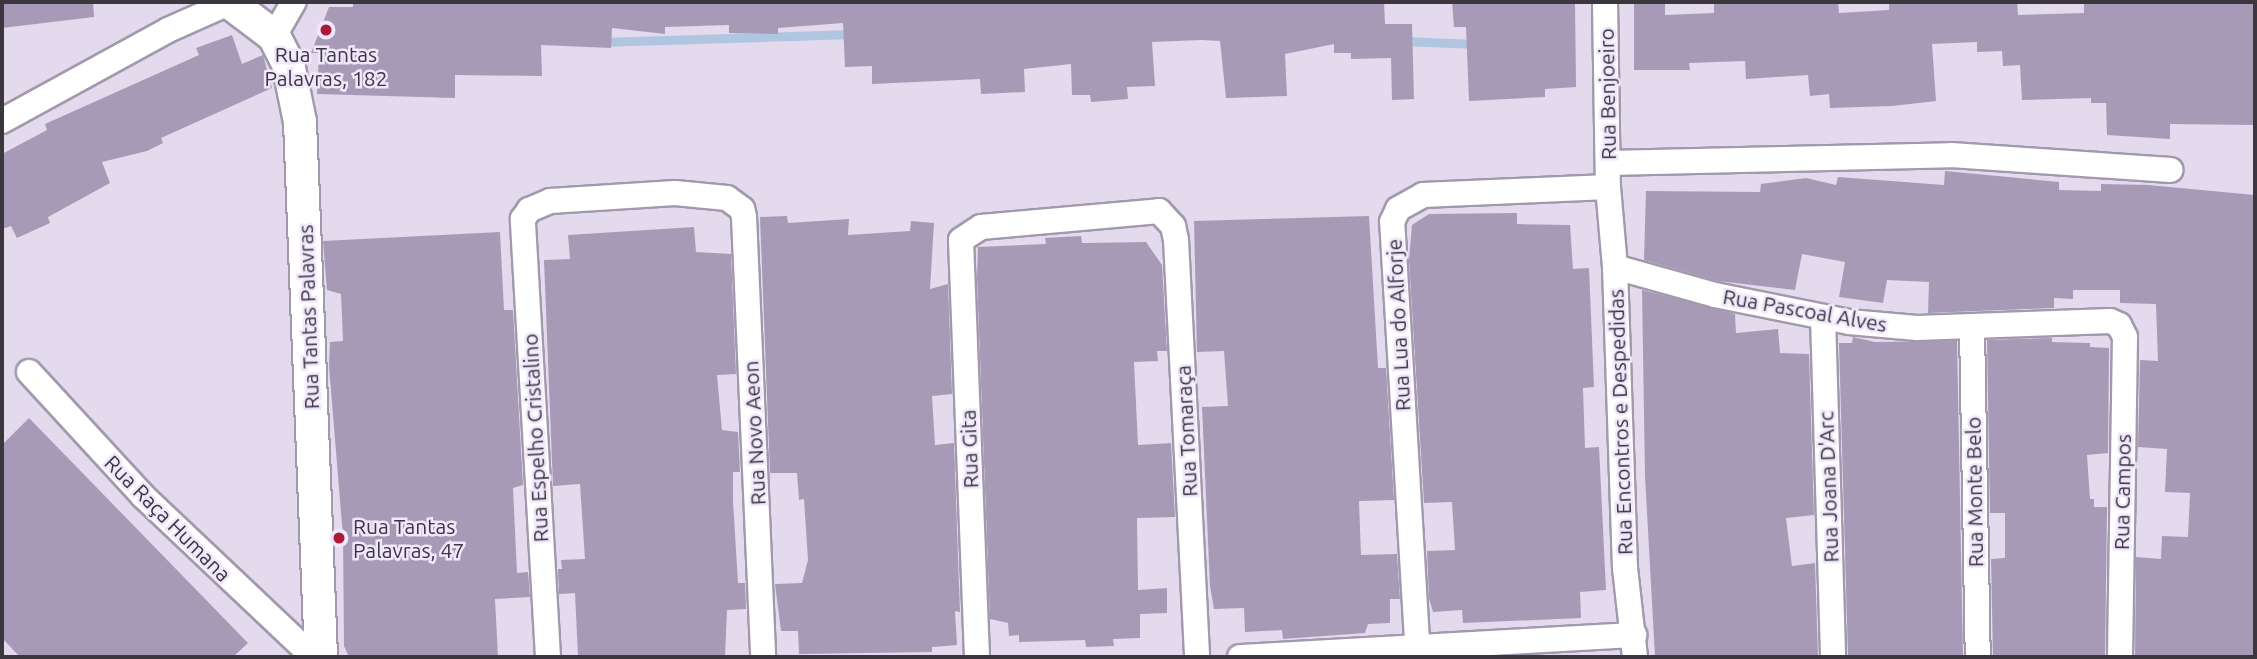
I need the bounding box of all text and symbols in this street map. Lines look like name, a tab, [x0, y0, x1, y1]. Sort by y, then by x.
marker: Rua Tantas Palavras, 182	[318, 22, 334, 38]
street label: Rua Benjoeiro	[1593, 28, 1621, 160]
place label: Rua Tantas Palavras, 182	[264, 41, 388, 91]
street label: Rua Tantas Palavras	[292, 224, 324, 410]
street label: Rua Lua do Alforje	[1381, 238, 1415, 412]
street label: Rua Pascoal Alves	[1721, 283, 1889, 337]
street label: Rua Encontros e Despedidas	[1603, 289, 1637, 555]
street label: Rua Espelho Cristalino	[517, 333, 553, 543]
street label: Rua Novo Aeon	[738, 360, 770, 506]
street label: Rua Tomaraça	[1170, 365, 1202, 497]
street label: Rua Gita	[955, 409, 983, 489]
street label: Rua Joana D'Arc	[1813, 411, 1843, 563]
street label: Rua Monte Belo	[1960, 417, 1988, 567]
street label: Rua Campos	[2108, 434, 2136, 550]
street label: Rua Raça Humana	[100, 450, 236, 586]
place label: Rua Tantas Palavras, 47	[353, 513, 464, 563]
marker: Rua Tantas Palavras, 47	[331, 530, 347, 546]

